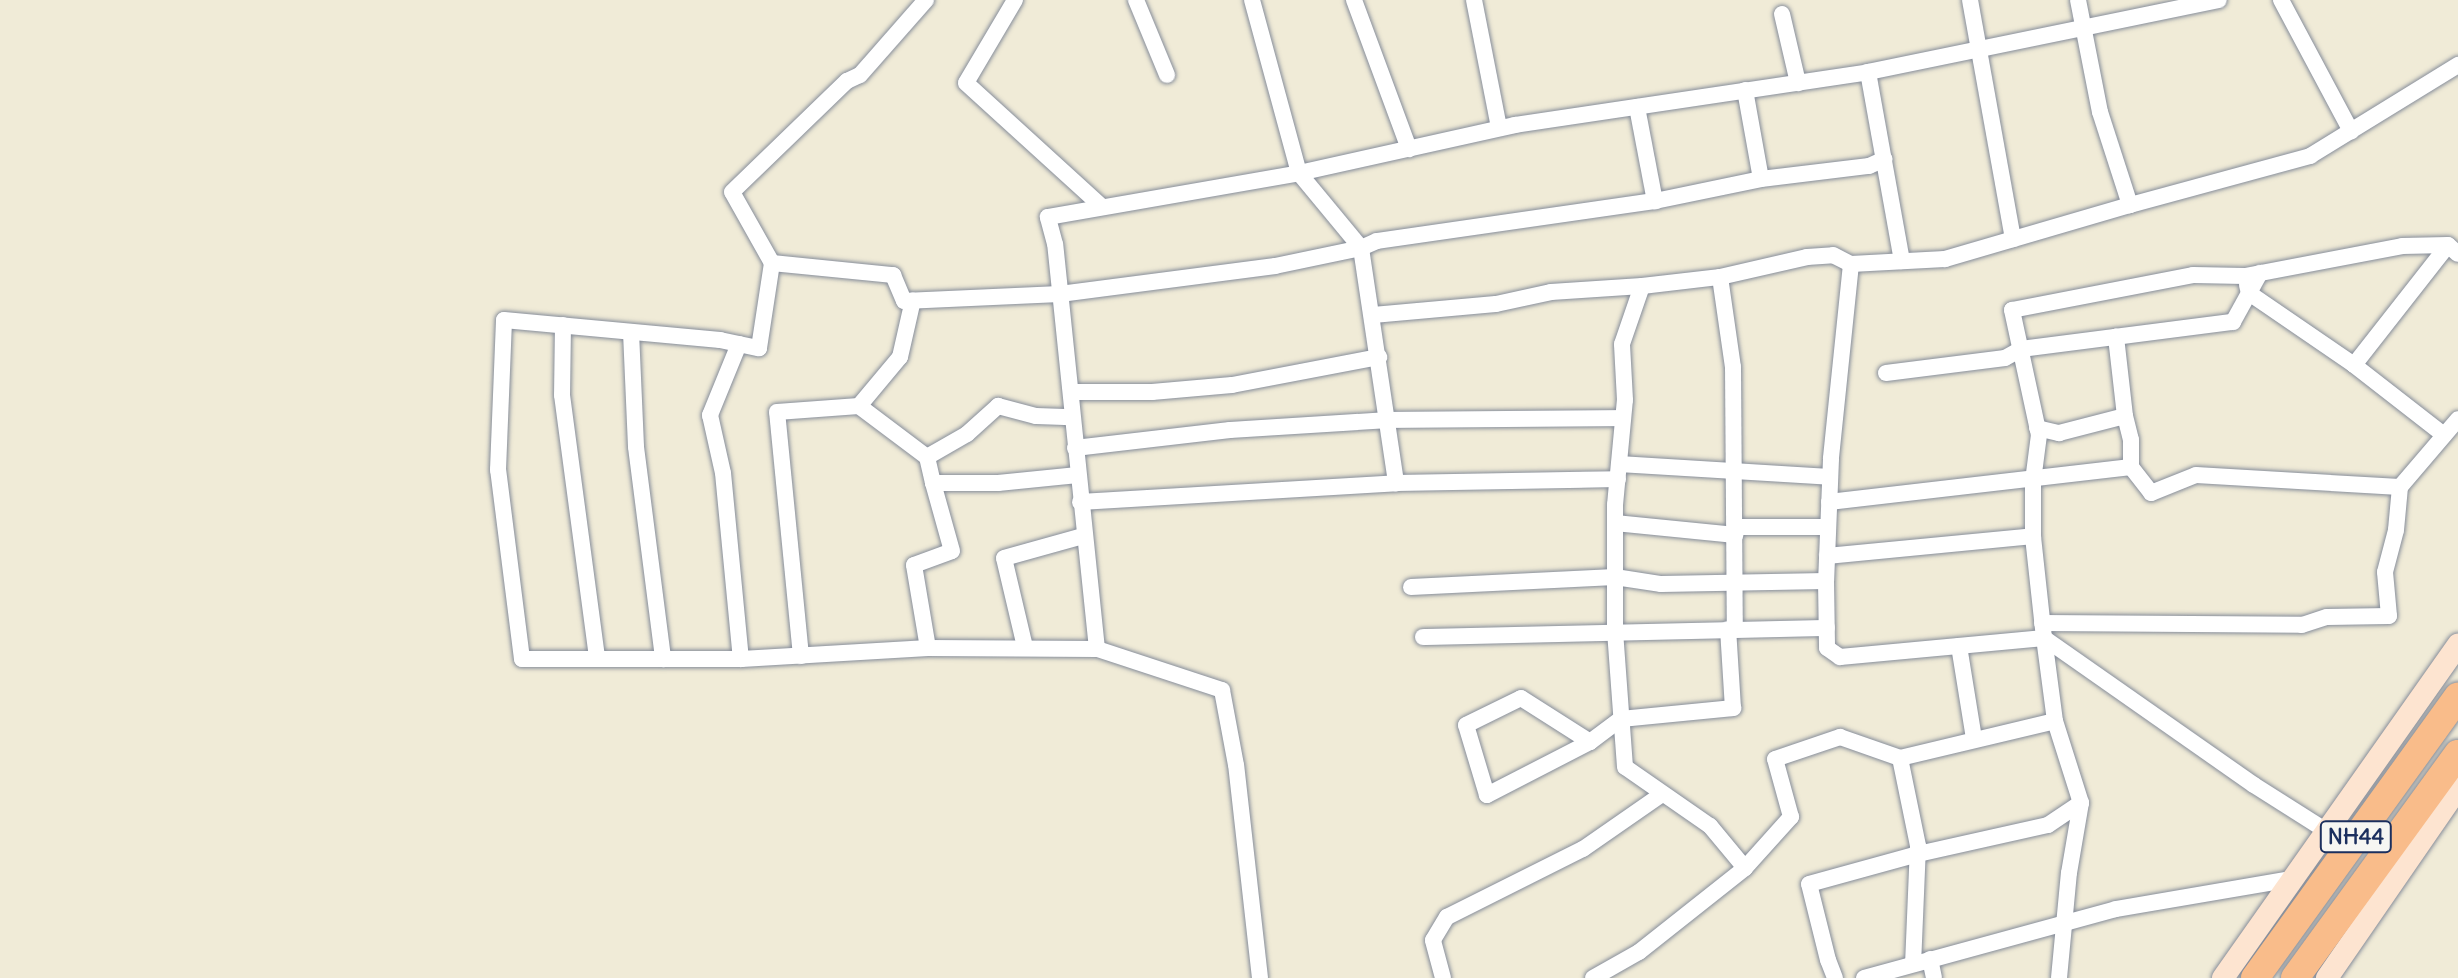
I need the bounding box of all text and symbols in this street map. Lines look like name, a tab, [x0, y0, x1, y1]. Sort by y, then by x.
road number: NH44	[2318, 819, 2394, 855]

